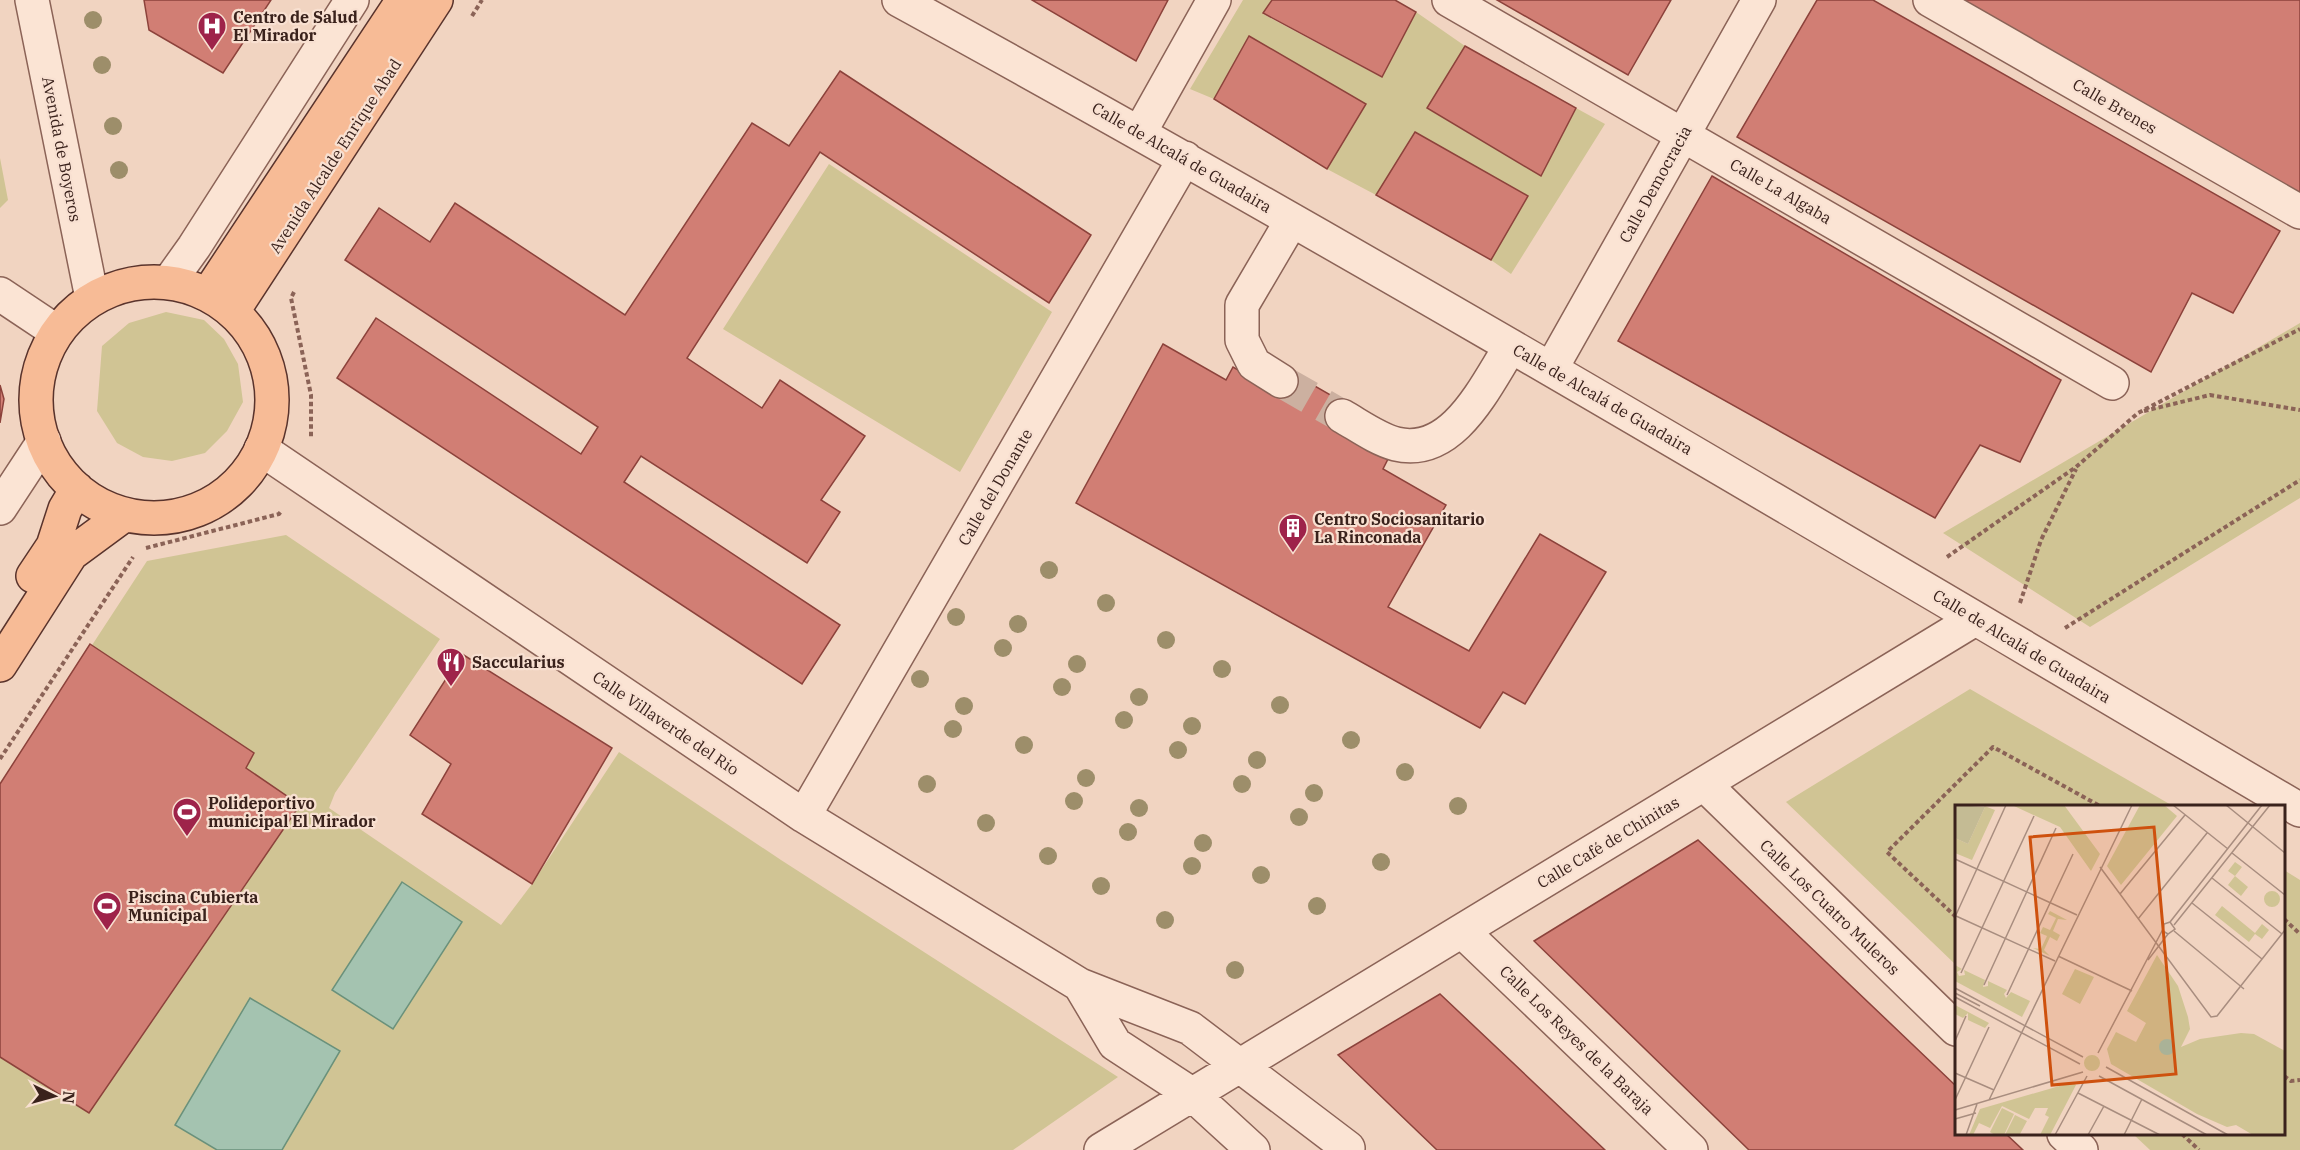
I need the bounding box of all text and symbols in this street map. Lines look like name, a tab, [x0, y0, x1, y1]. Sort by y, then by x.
place label: Centro de Salud El Mirador	[233, 7, 358, 45]
hospital icon: Centro de Salud El Mirador	[196, 10, 228, 52]
street label: Avenida Alcalde Enrique Abad	[265, 55, 406, 257]
street label: Calle Brenes	[2069, 74, 2161, 138]
street label: Avenida de Boyeros	[38, 75, 86, 223]
street label: Calle de Alcalá de Guadaira	[1089, 97, 1276, 217]
street label: Calle Democracia	[1614, 122, 1696, 246]
street label: Calle La Algaba	[1727, 154, 1836, 228]
street label: Calle de Alcalá de Guadaira	[1510, 339, 1697, 459]
street label: Calle del Donante	[953, 425, 1037, 549]
place label: Centro Sociosanitario La Rinconada	[1314, 509, 1485, 547]
building icon: Centro Sociosanitario La Rinconada	[1277, 512, 1309, 554]
street label: Calle de Alcalá de Guadaira	[1929, 585, 2115, 707]
restaurant icon: Saccularius	[435, 646, 467, 688]
place label: Saccularius	[472, 652, 565, 672]
street label: Calle Villaverde del Rio	[589, 667, 743, 779]
street label: Calle Café de Chinitas	[1533, 792, 1683, 892]
place label: Polideportivo municipal El Mirador	[208, 793, 376, 831]
sports icon: Polideportivo municipal El Mirador	[171, 796, 203, 838]
inset map	[1955, 805, 2285, 1135]
street label: Calle Los Cuatro Muleros	[1756, 835, 1904, 979]
place label: Piscina Cubierta Municipal	[128, 887, 258, 925]
sports icon: Piscina Cubierta Municipal	[91, 890, 123, 932]
street label: Calle Los Reyes de la Baraja	[1496, 961, 1658, 1119]
north arrow	[24, 1066, 84, 1126]
text: N	[58, 1090, 79, 1104]

